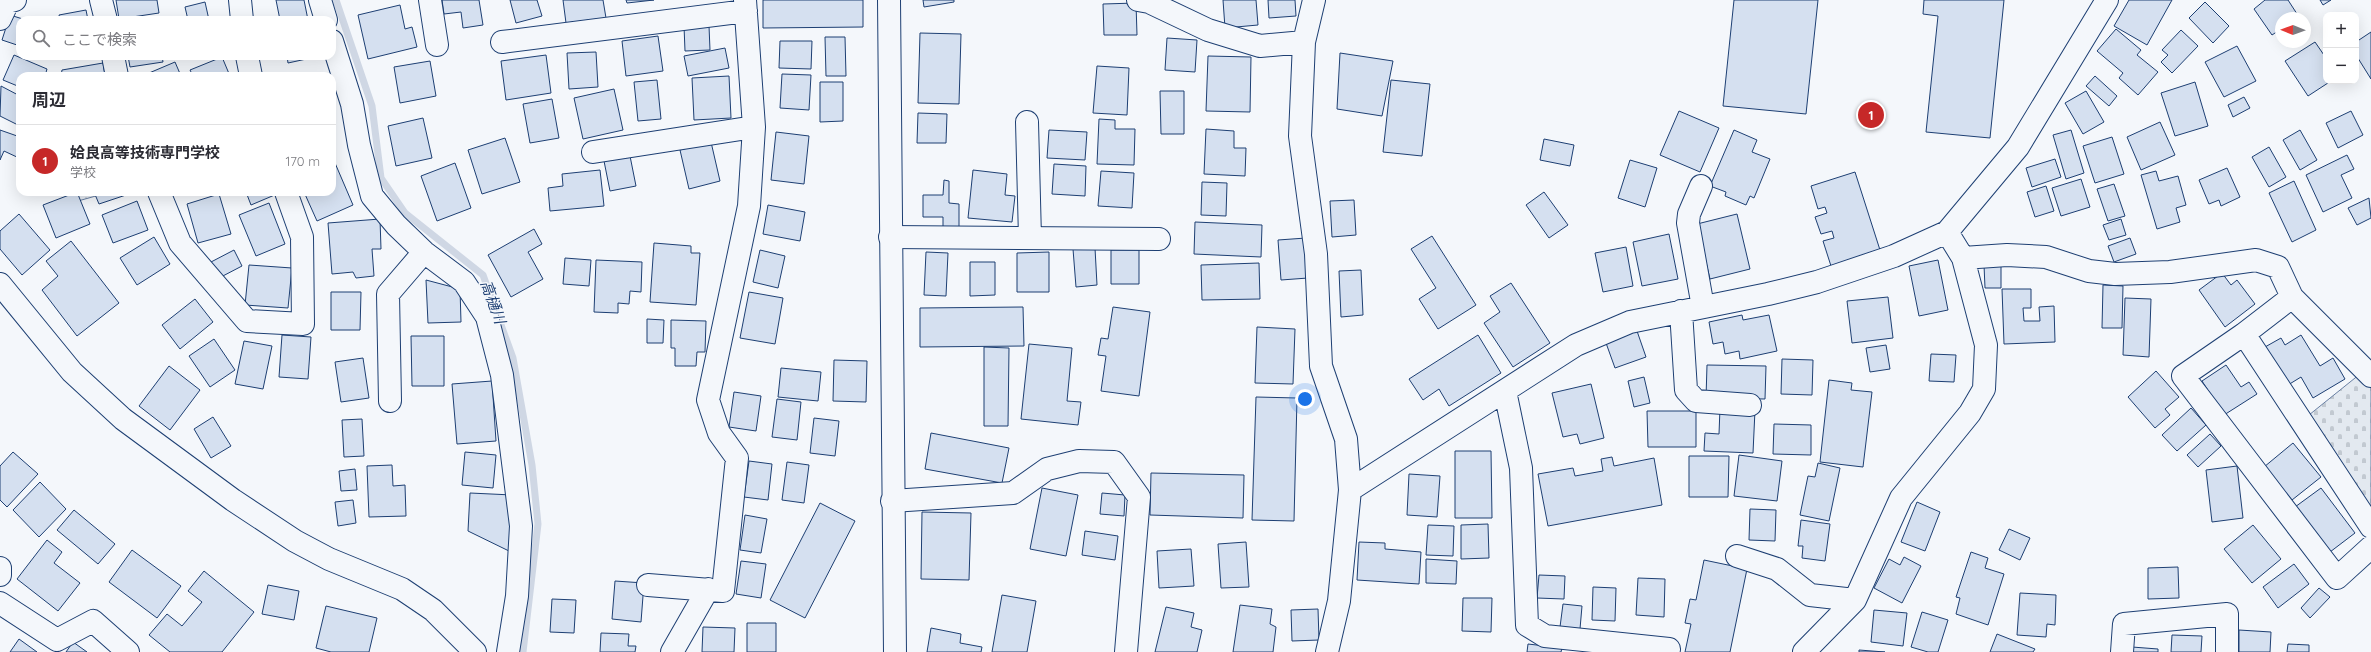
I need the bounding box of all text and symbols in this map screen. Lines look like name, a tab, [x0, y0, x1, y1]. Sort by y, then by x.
north arrow	[2275, 12, 2311, 48]
map controls	[2323, 12, 2359, 84]
button: +	[2323, 12, 2359, 48]
search box	[16, 16, 336, 60]
icon: search	[30, 27, 52, 49]
text: ここで検索	[62, 30, 137, 49]
button: −	[2323, 48, 2359, 84]
text: 周辺	[32, 89, 66, 110]
pin: 1	[1858, 100, 1884, 130]
text: 姶良高等技術専門学校	[70, 143, 220, 162]
text: 1	[42, 153, 48, 169]
text: 170 m	[285, 153, 320, 169]
text: 学校	[70, 164, 96, 180]
water label: 高樋川	[477, 277, 511, 328]
your location	[1295, 389, 1315, 409]

